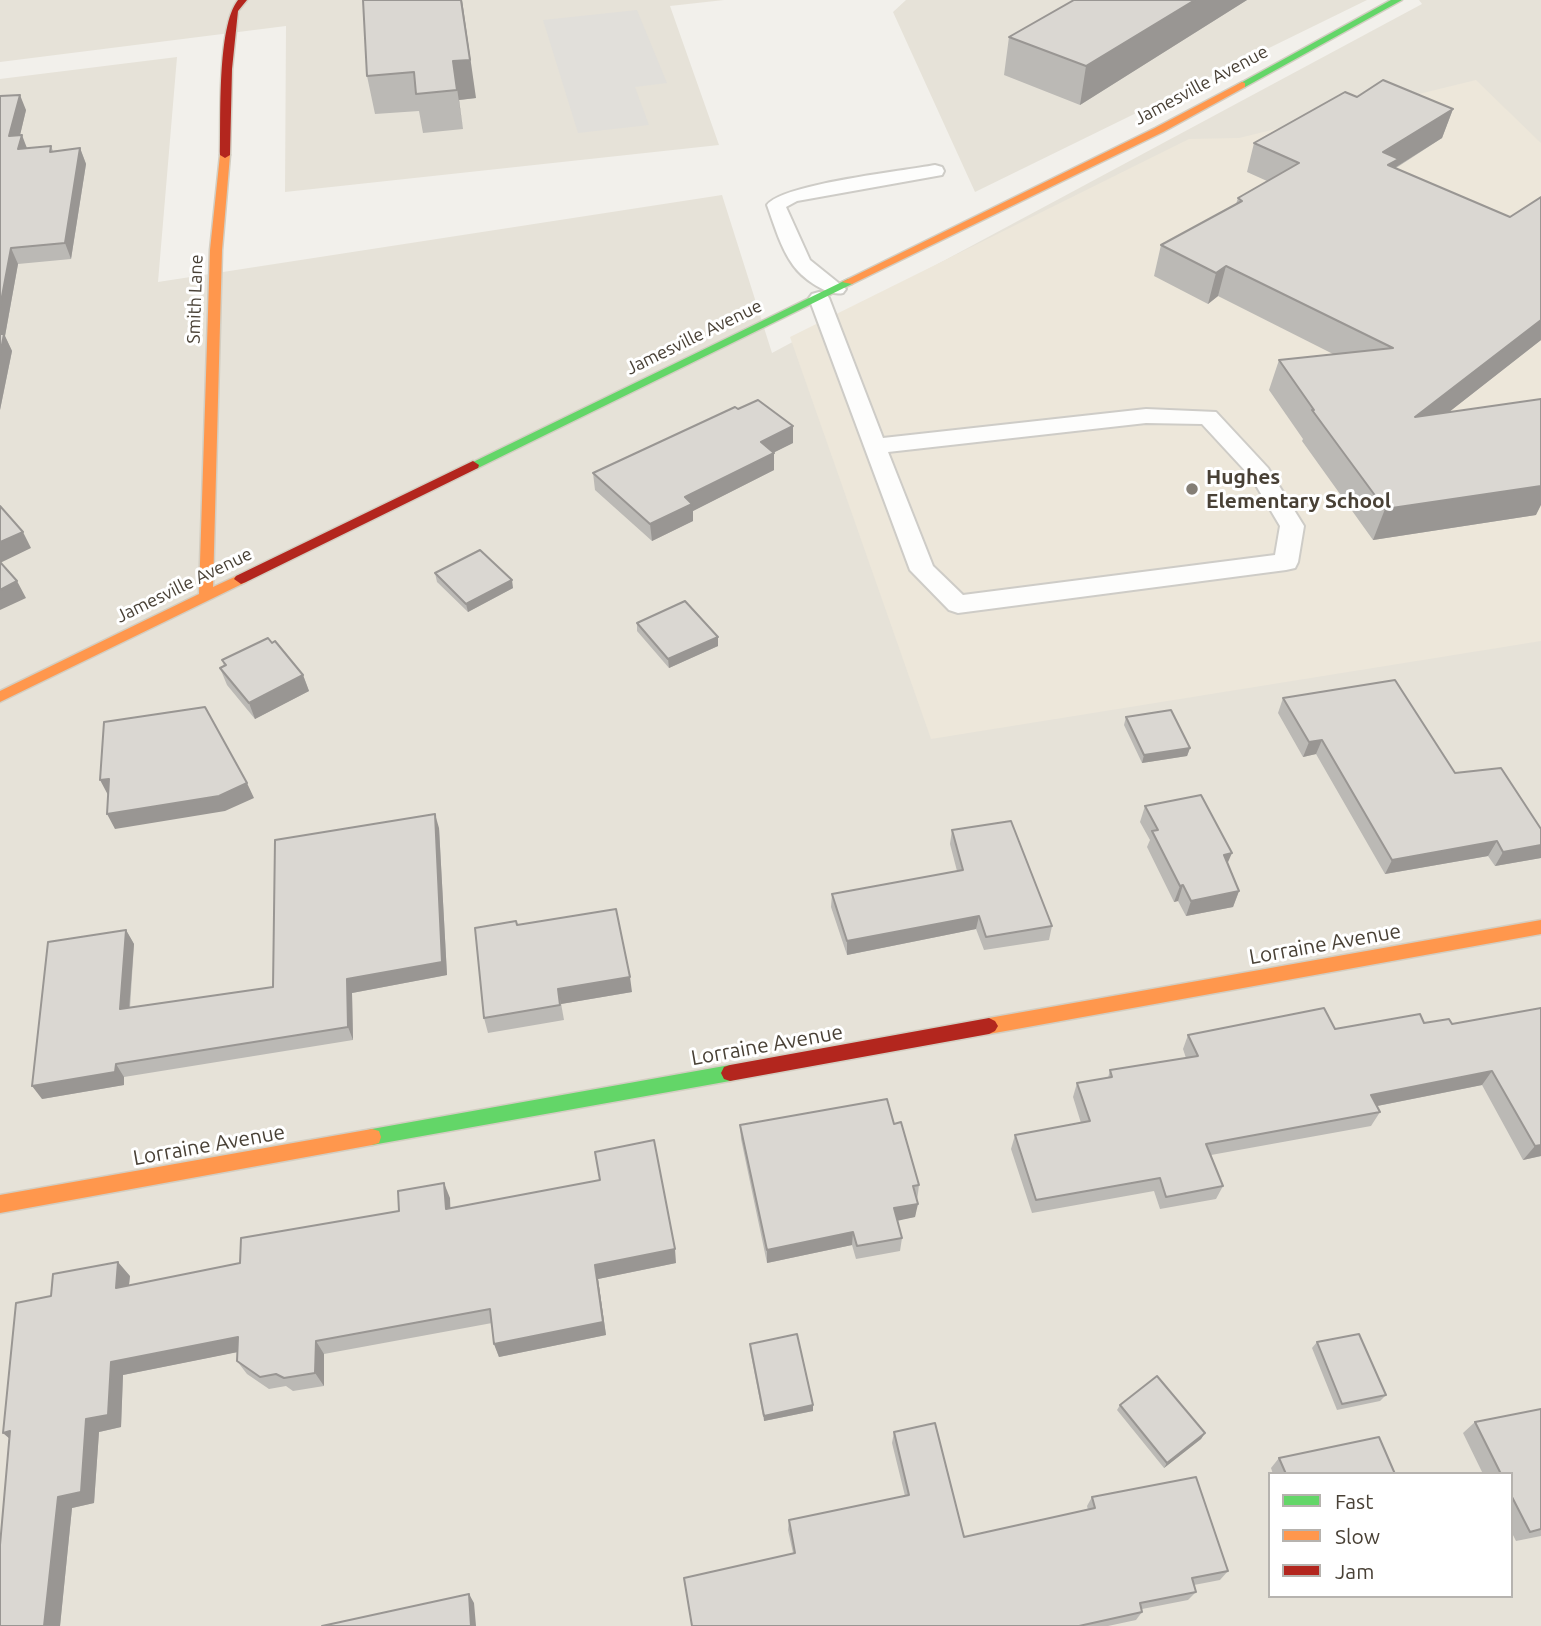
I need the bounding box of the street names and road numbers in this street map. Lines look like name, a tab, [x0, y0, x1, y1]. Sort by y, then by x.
street label: Jamesville Avenue	[1130, 41, 1272, 129]
street label: Smith Lane	[183, 254, 207, 344]
street label: Jamesville Avenue	[622, 295, 766, 379]
street label: Jamesville Avenue	[112, 543, 256, 627]
street label: Lorraine Avenue	[1247, 918, 1403, 970]
street label: Lorraine Avenue	[689, 1019, 845, 1071]
street label: Lorraine Avenue	[131, 1119, 287, 1171]

